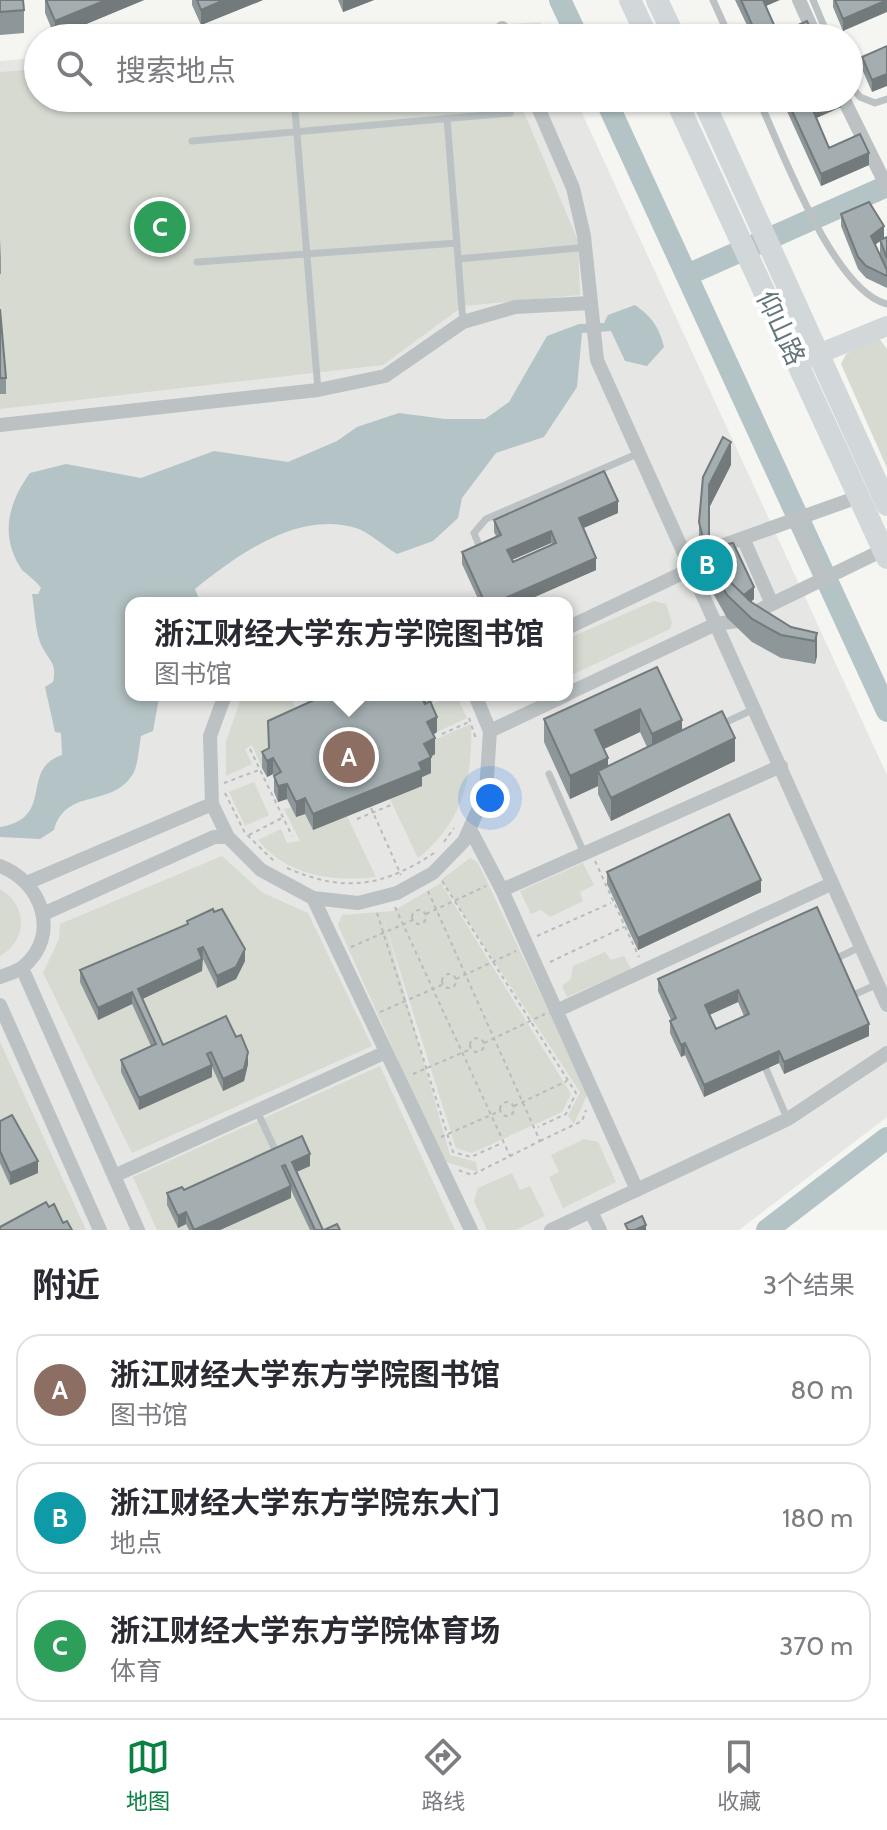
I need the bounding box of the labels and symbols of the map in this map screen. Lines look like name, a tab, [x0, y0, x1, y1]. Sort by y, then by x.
pin: C	[134, 197, 186, 257]
street label: 仰山路	[750, 286, 812, 370]
pin: B	[681, 535, 733, 595]
pin: A	[323, 727, 375, 787]
your location	[470, 778, 510, 818]

